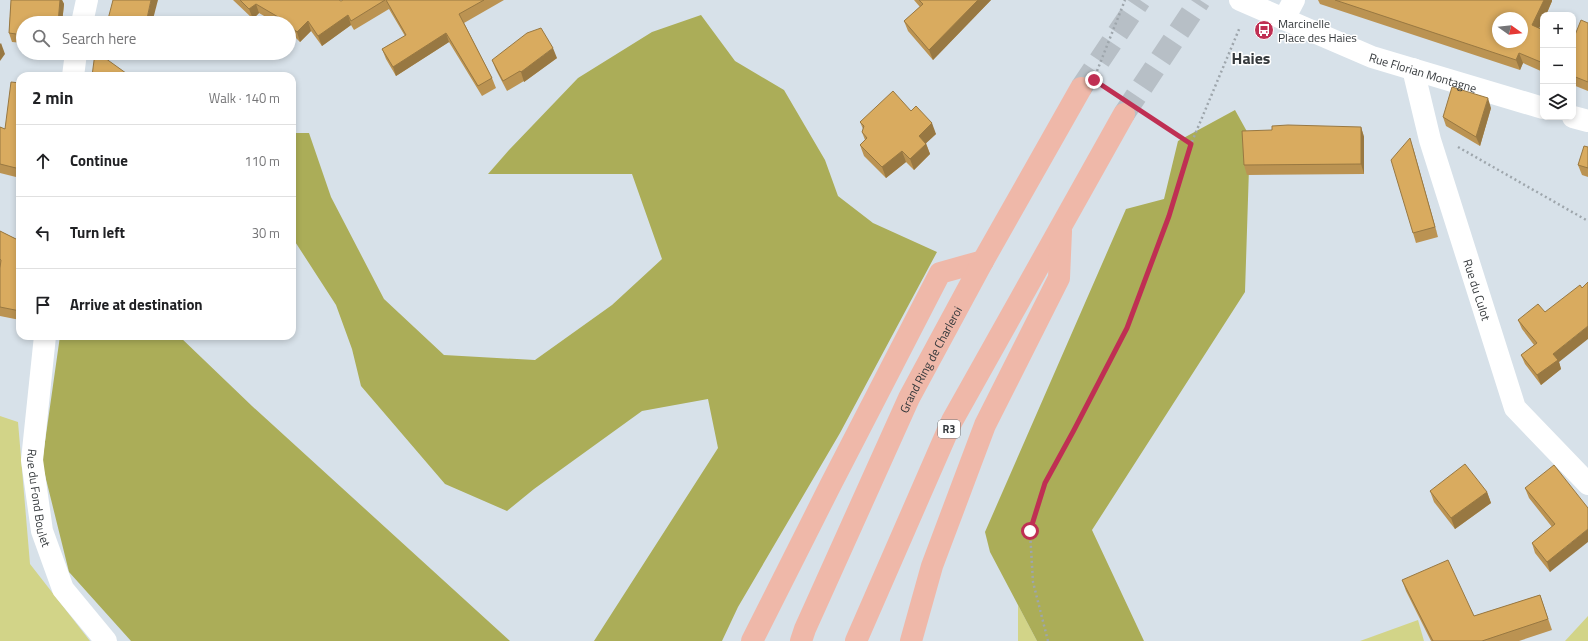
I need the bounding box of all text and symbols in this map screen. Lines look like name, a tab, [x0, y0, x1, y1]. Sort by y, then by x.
north arrow	[1492, 12, 1528, 48]
map controls	[1540, 12, 1576, 120]
button: +	[1540, 12, 1576, 48]
place label: Marcinelle Place des Haies	[1278, 14, 1357, 47]
search box	[16, 16, 296, 60]
bus stop icon: Marcinelle Place des Haies	[1253, 19, 1275, 41]
icon: search	[30, 27, 52, 49]
text: Search here	[62, 27, 136, 50]
district label: Haies	[1232, 46, 1270, 70]
street label: Rue Florian Montagne	[1367, 47, 1479, 97]
button: −	[1540, 48, 1576, 84]
route end	[1085, 71, 1103, 89]
button: layers	[1540, 84, 1576, 120]
text: 2 min	[32, 85, 73, 111]
text: Walk · 140 m	[209, 88, 280, 108]
text: Continue	[70, 149, 128, 172]
icon: ahead	[32, 150, 54, 172]
text: 110 m	[244, 151, 280, 171]
text: Turn left	[70, 221, 125, 244]
icon: left	[32, 222, 54, 244]
text: 30 m	[252, 223, 280, 243]
street label: Rue du Culot	[1459, 256, 1496, 324]
text: Arrive at destination	[70, 293, 203, 316]
icon: arrive	[32, 294, 54, 316]
street label: Grand Ring de Charleroi	[894, 303, 966, 416]
road number: R3	[938, 420, 960, 438]
street label: Rue du Fond Boulet	[22, 448, 57, 550]
route start	[1021, 522, 1039, 540]

